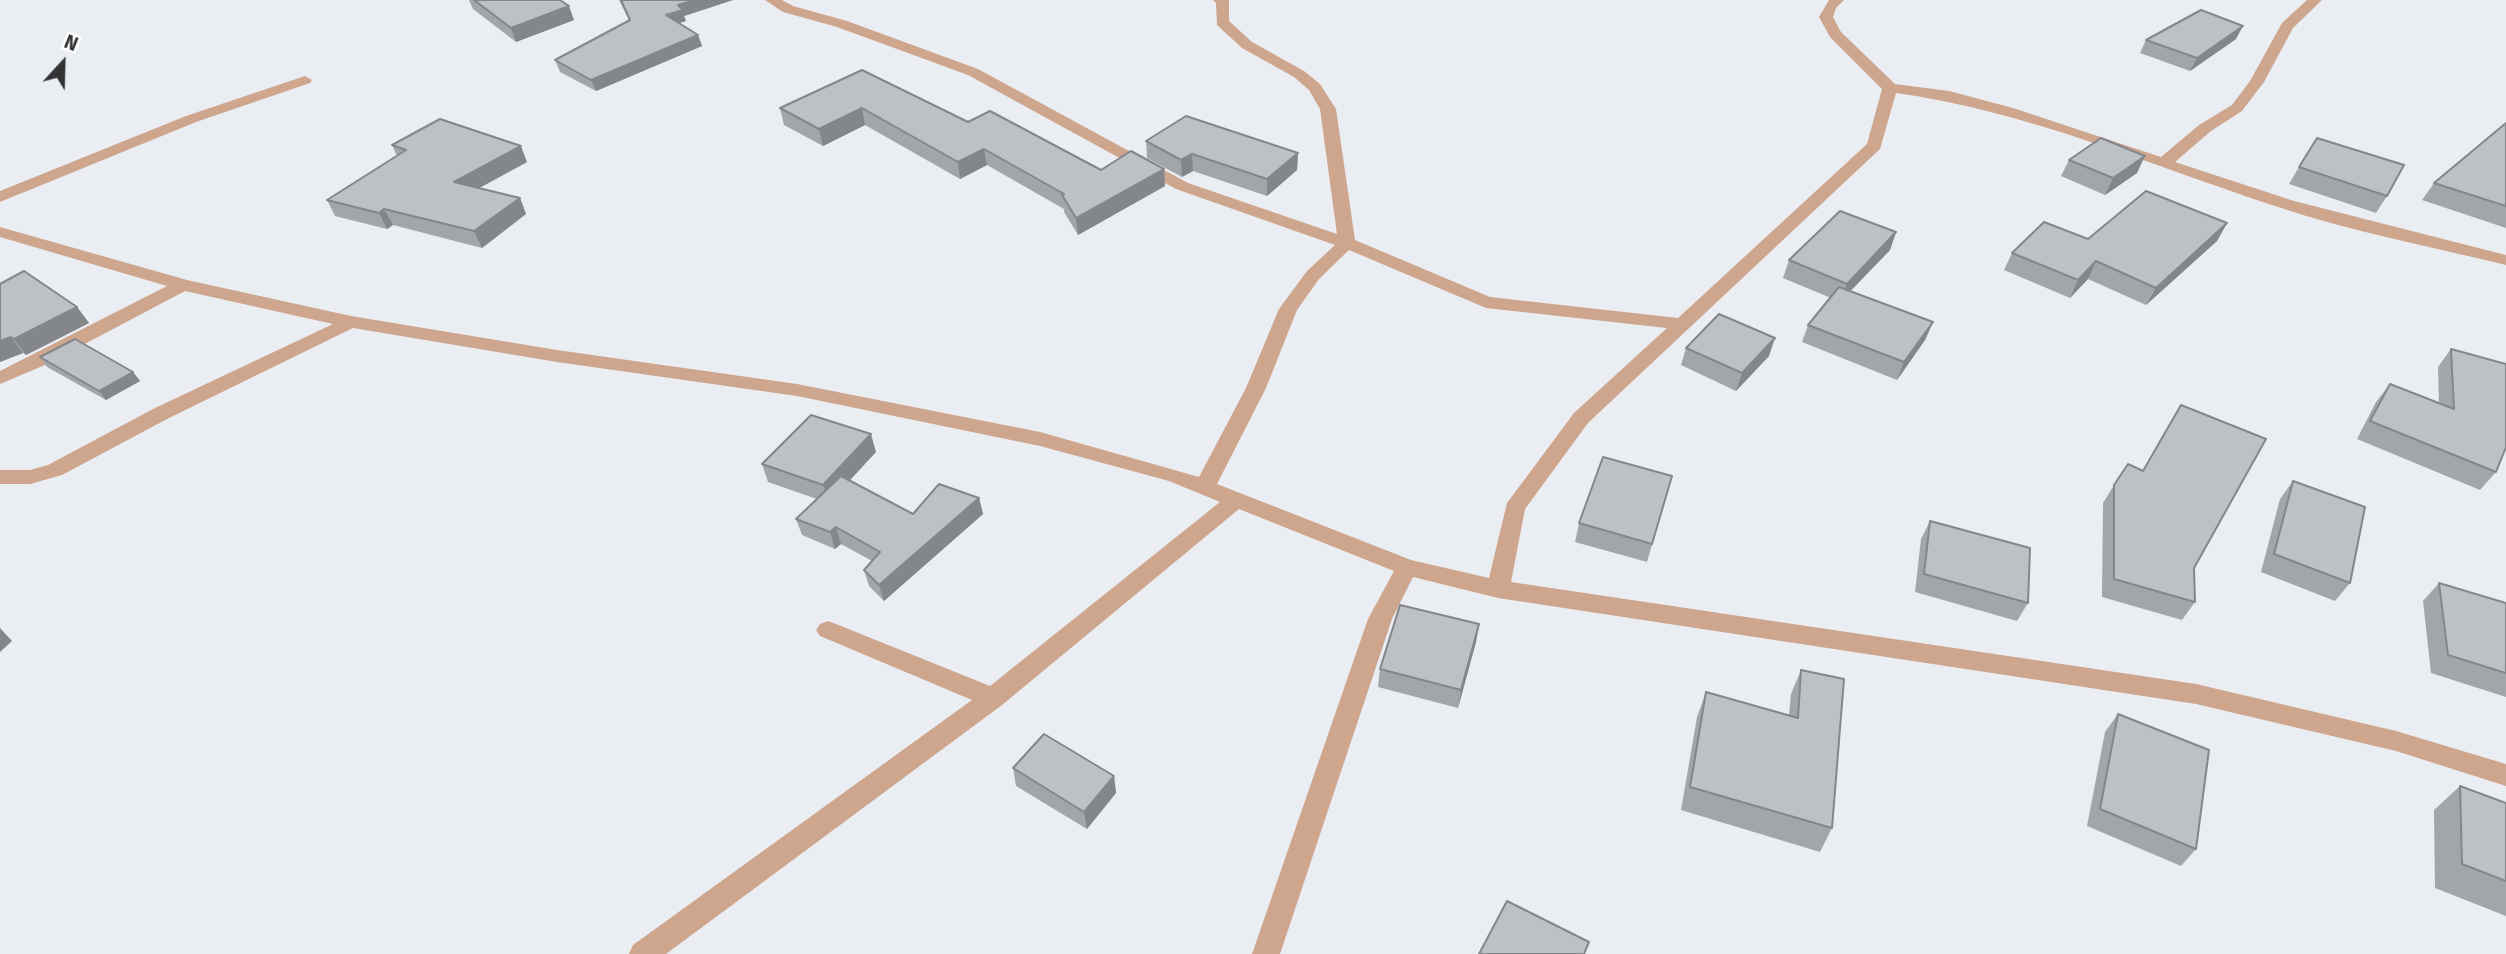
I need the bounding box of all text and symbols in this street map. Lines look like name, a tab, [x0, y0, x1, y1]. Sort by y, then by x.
north arrow	[28, 28, 98, 98]
text: N	[61, 30, 81, 56]

